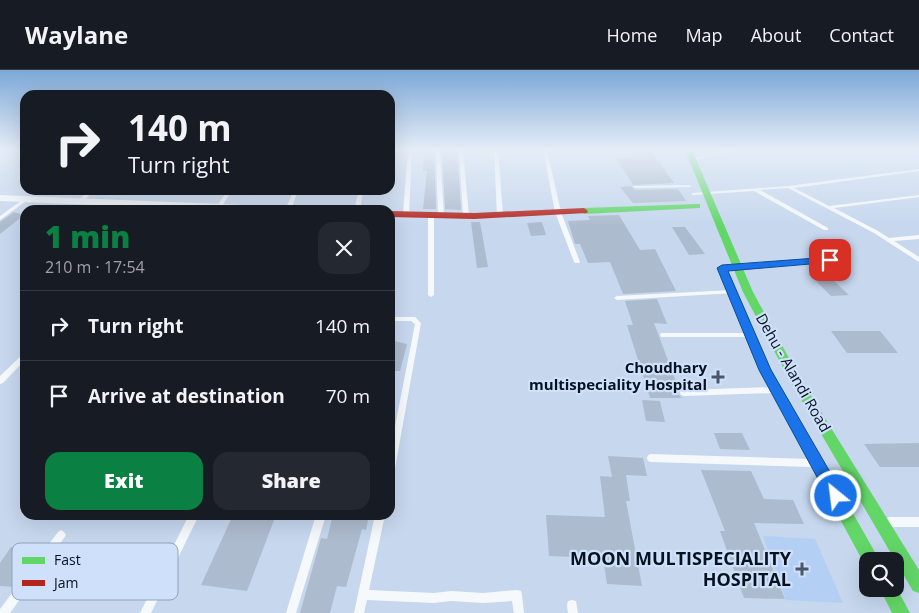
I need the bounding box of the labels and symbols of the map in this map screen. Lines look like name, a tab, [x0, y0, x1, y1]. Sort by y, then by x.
pin	[809, 239, 851, 281]
street label: Dehu - Alandi Road	[752, 310, 836, 435]
place label: Choudhary multispeciality Hospital	[529, 357, 707, 394]
marker: Choudhary multispeciality Hospital	[711, 370, 725, 384]
position arrow	[809, 469, 861, 521]
legend	[12, 543, 178, 600]
place label: MOON MULTISPECIALITY HOSPITAL	[570, 546, 792, 591]
text: Fast	[54, 550, 81, 569]
marker: MOON MULTISPECIALITY HOSPITAL	[795, 562, 809, 576]
text: Jam	[52, 573, 79, 592]

